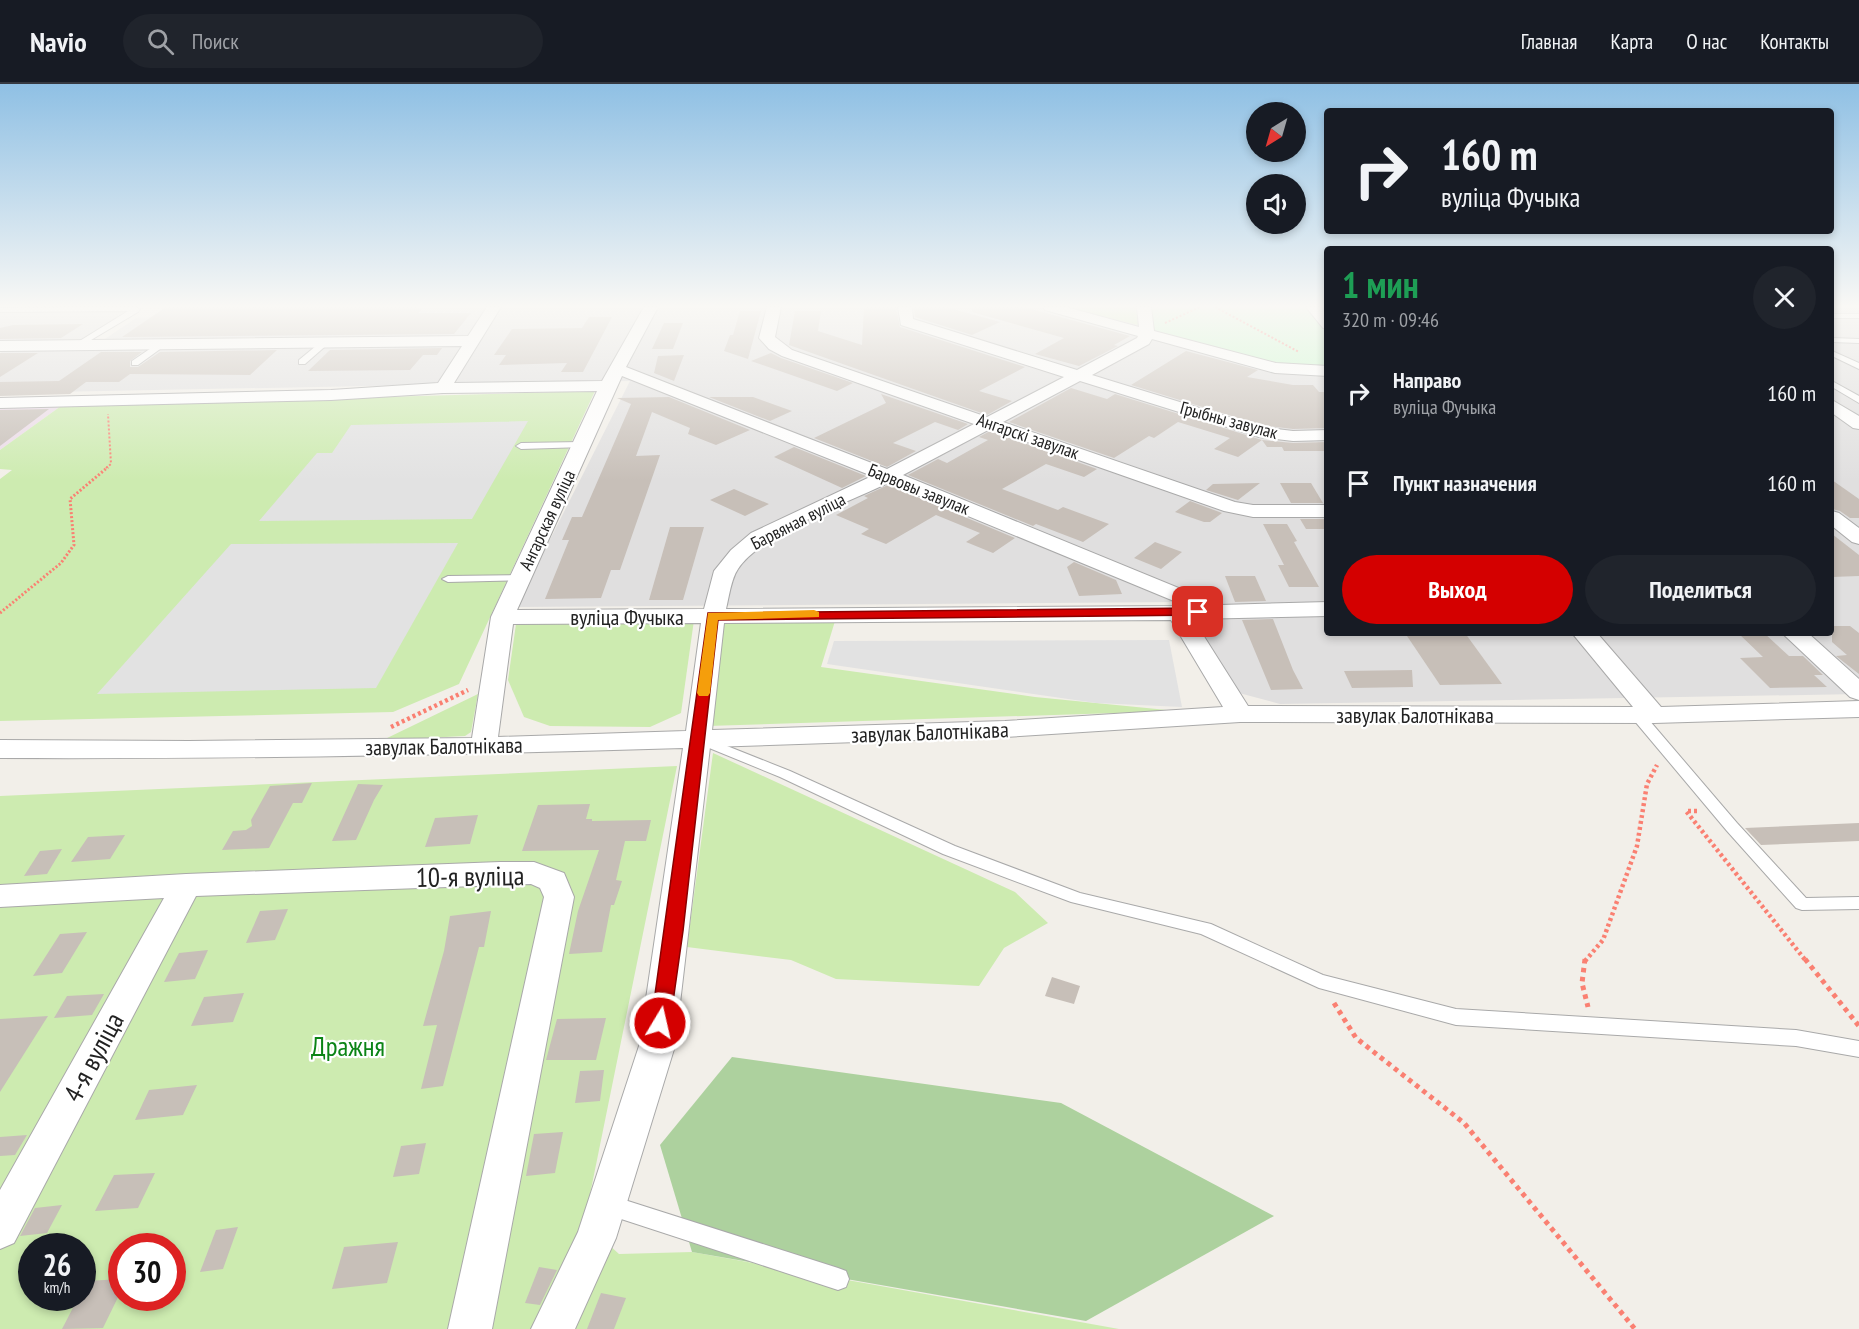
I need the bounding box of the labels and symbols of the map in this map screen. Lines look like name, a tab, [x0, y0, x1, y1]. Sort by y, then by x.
north arrow	[1246, 102, 1306, 162]
street label: Грыбны завулак	[1178, 396, 1280, 444]
street label: Ангарскі завулак	[974, 408, 1082, 464]
street label: Барвовы завулак	[865, 458, 973, 520]
street label: Ангарская вуліца	[514, 466, 580, 574]
street label: Барвяная вуліца	[747, 487, 849, 555]
pin	[1172, 586, 1223, 637]
street label: вуліца Фучыка	[570, 603, 684, 631]
street label: завулак Балотнікава	[1336, 701, 1494, 729]
street label: завулак Балотнікава	[851, 715, 1009, 749]
street label: завулак Балотнікава	[365, 731, 523, 761]
street label: 10-я вуліца	[415, 858, 525, 894]
position arrow	[628, 991, 692, 1055]
street label: 4-я вуліца	[55, 1006, 131, 1108]
park label: Дражня	[311, 1029, 385, 1063]
speed limit sign: 30	[108, 1233, 186, 1311]

